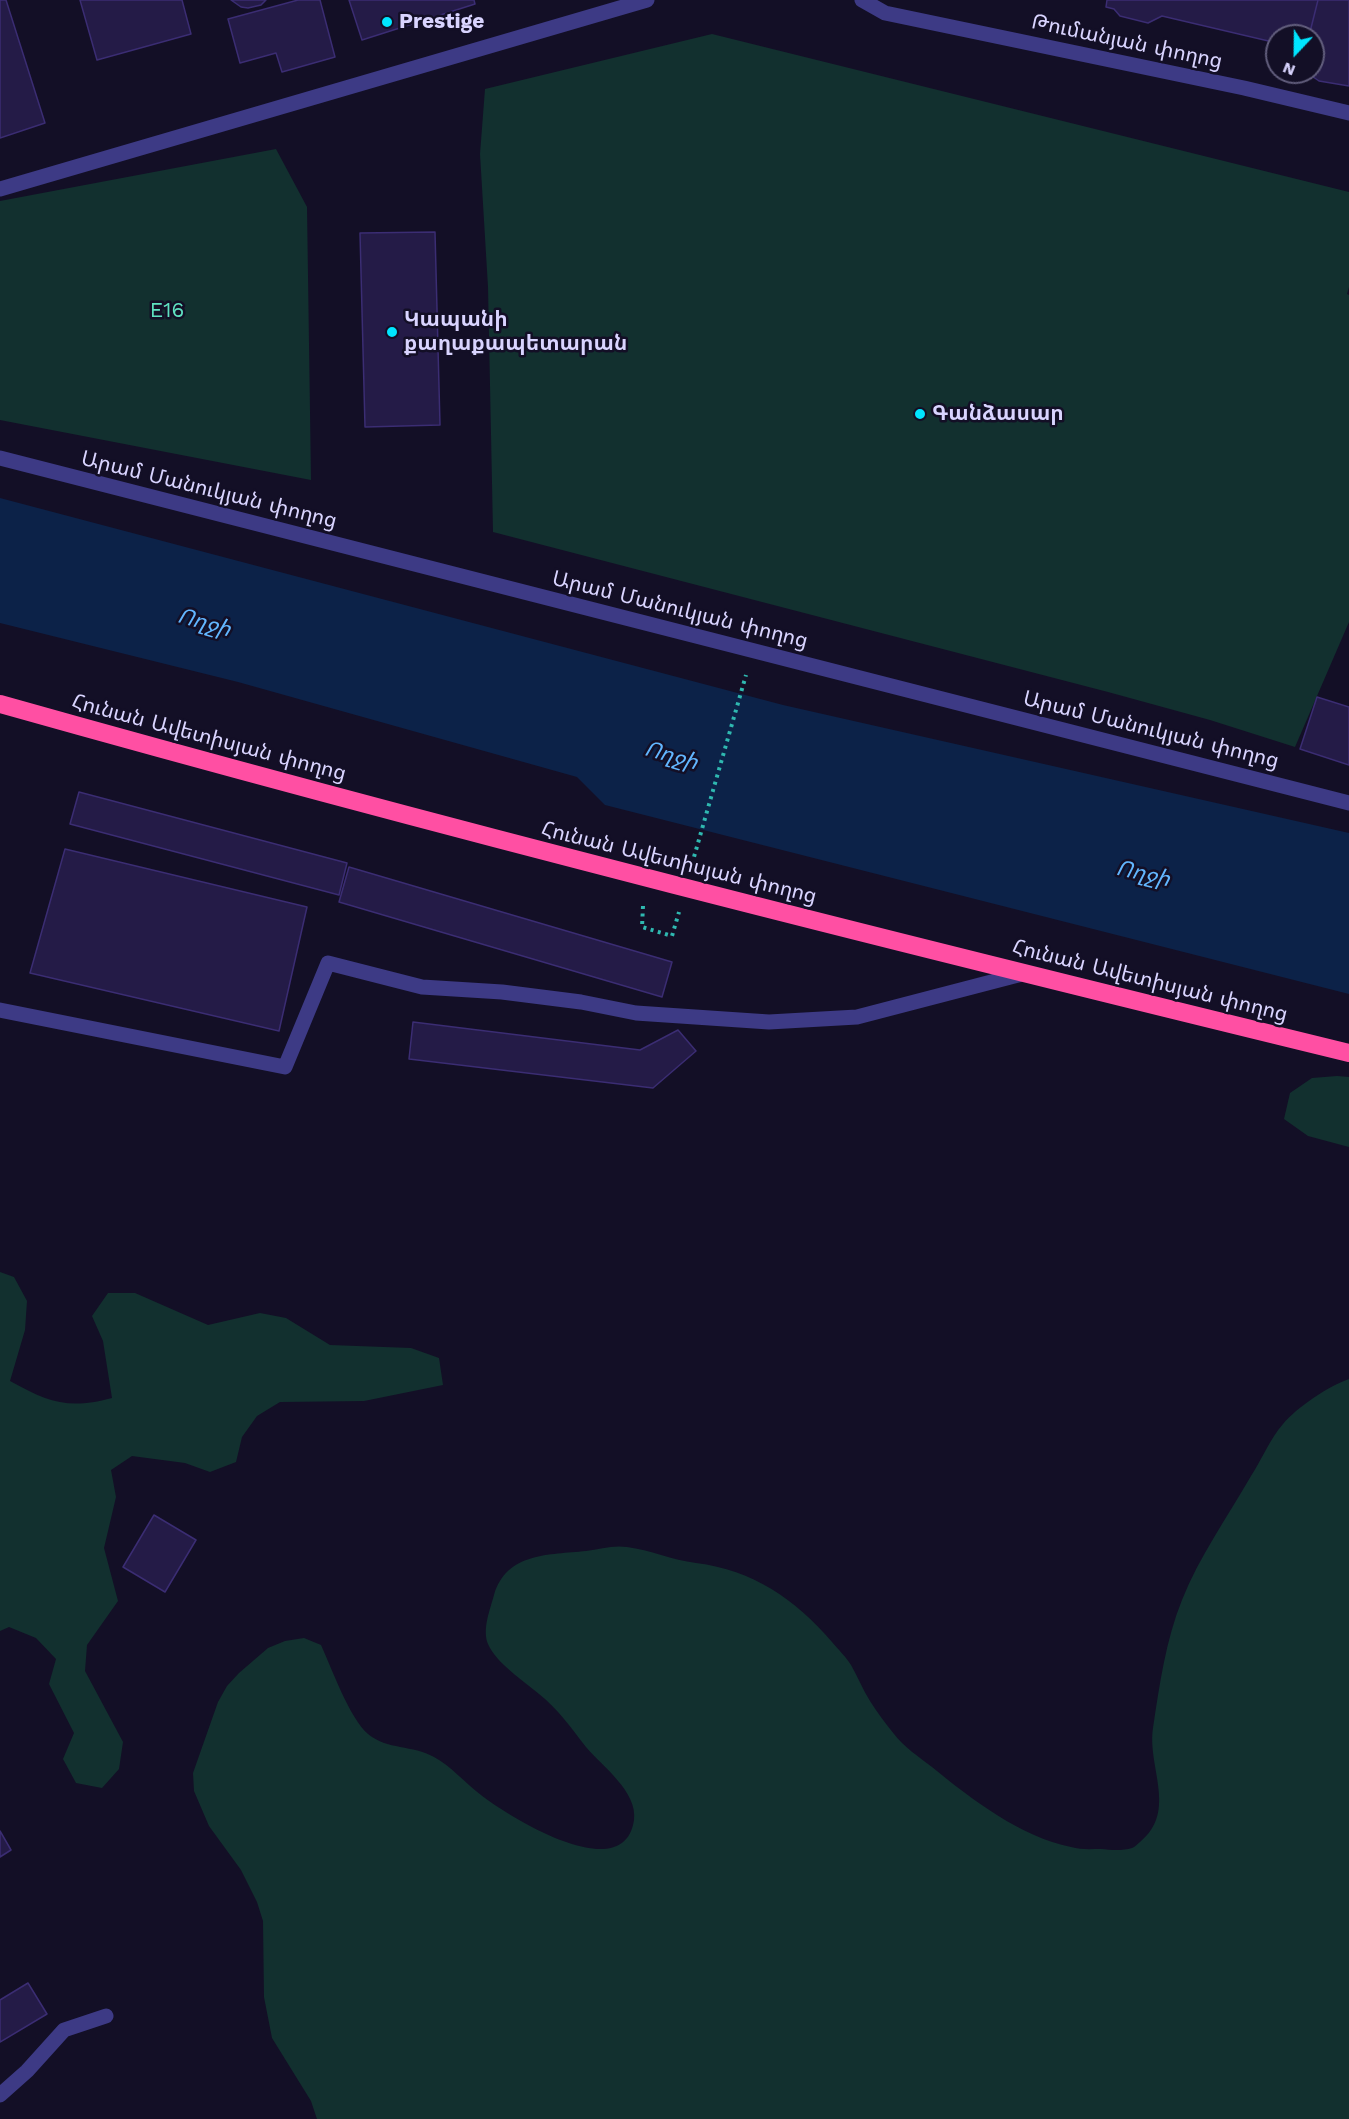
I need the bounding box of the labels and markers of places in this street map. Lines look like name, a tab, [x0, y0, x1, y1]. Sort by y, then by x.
place label: Prestige	[399, 9, 484, 35]
marker: Prestige	[380, 15, 394, 29]
place label: Կապանի քաղաքապետարան	[404, 307, 627, 357]
marker: Կապանի քաղաքապետարան	[385, 325, 399, 339]
place label: Գանձասար	[932, 401, 1064, 427]
marker: Գանձասար	[913, 407, 927, 421]

